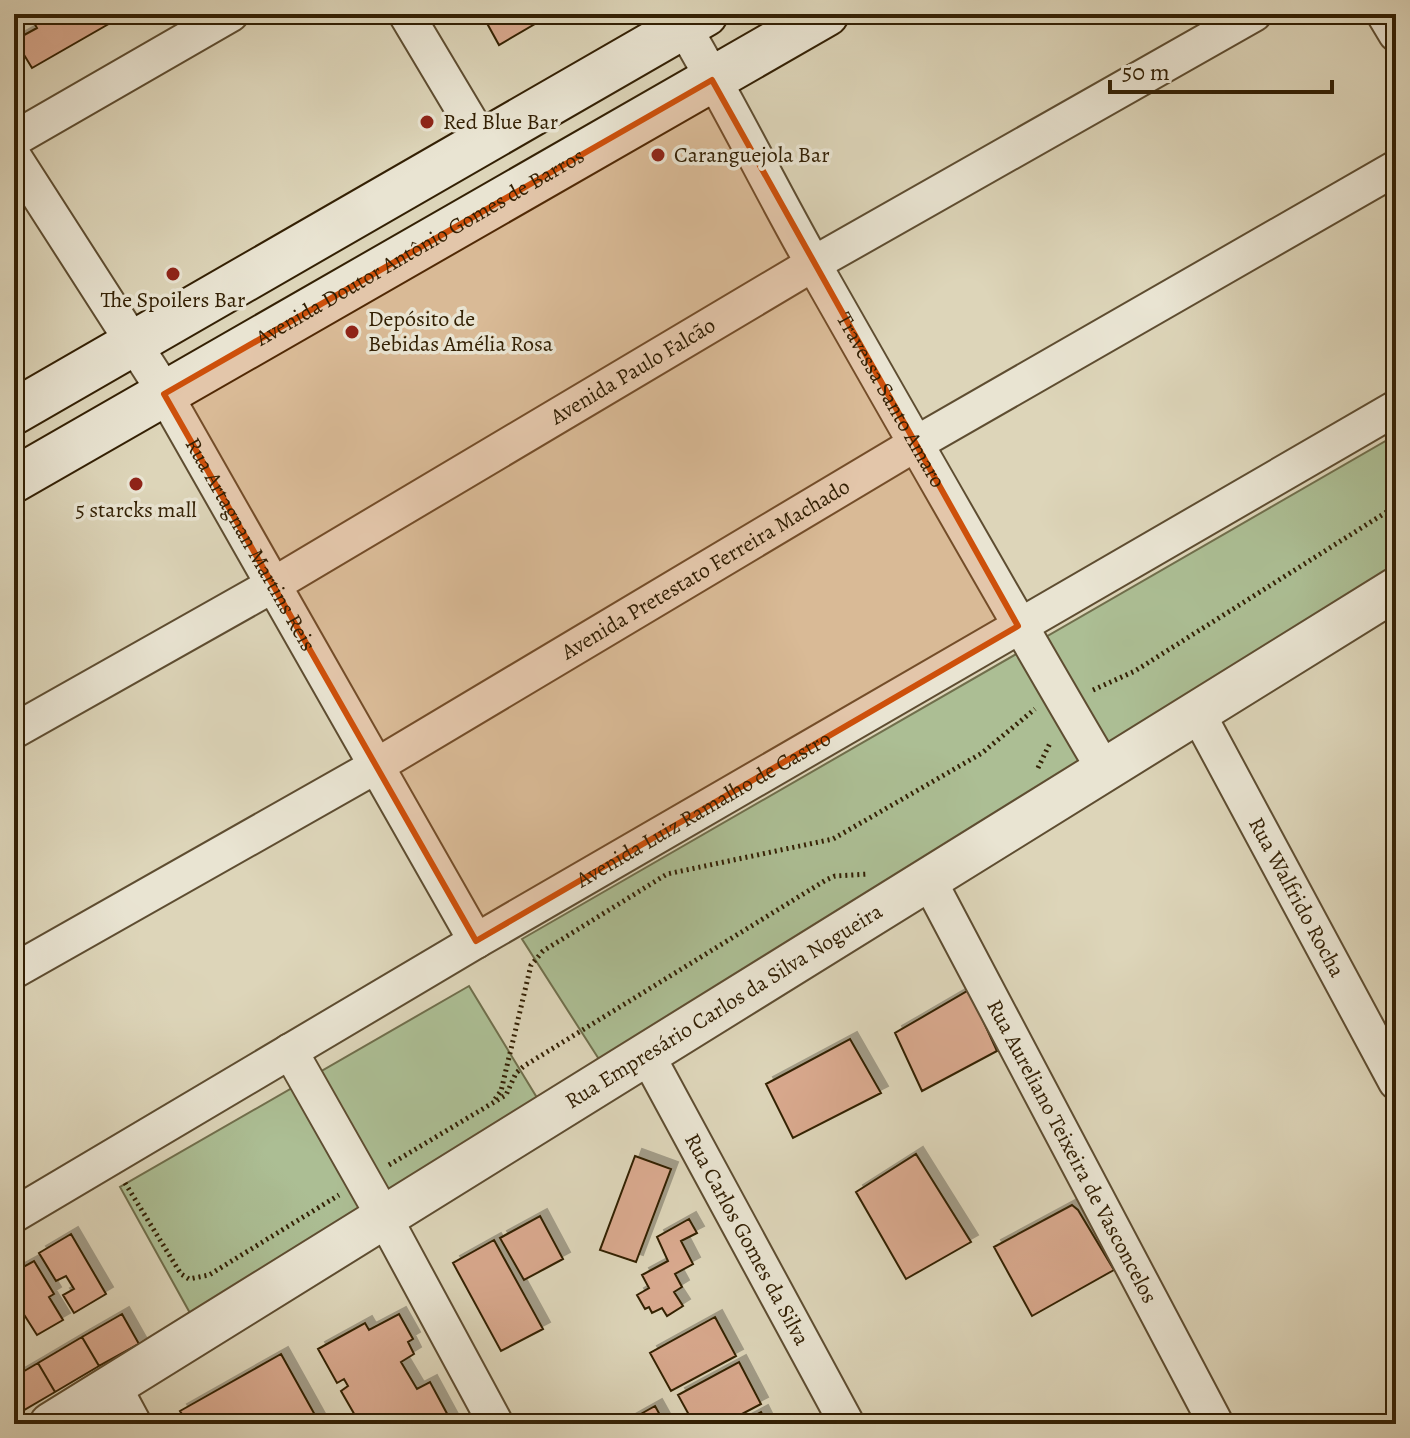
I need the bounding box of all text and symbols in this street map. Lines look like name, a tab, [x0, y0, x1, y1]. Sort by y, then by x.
scale bar	[1110, 44, 1332, 94]
text: 50 m	[1122, 56, 1170, 88]
place label: Red Blue Bar	[443, 107, 558, 137]
marker: Red Blue Bar	[418, 113, 436, 131]
place label: Caranguejola Bar	[674, 140, 830, 170]
street label: Avenida Doutor Antônio Gomes de Barros	[249, 141, 590, 354]
marker: Caranguejola Bar	[649, 146, 667, 164]
marker: The Spoilers Bar	[164, 265, 182, 283]
place label: The Spoilers Bar	[100, 285, 246, 315]
place label: Depósito de Bebidas Amélia Rosa	[368, 304, 554, 359]
street label: Travessa Santo Amaro	[829, 307, 953, 493]
street label: Avenida Paulo Falcão	[544, 310, 721, 432]
marker: Depósito de Bebidas Amélia Rosa	[343, 323, 361, 341]
street label: Rua Artagnan Martins Reis	[178, 432, 323, 657]
street label: Avenida Pretestato Ferreira Machado	[555, 471, 856, 667]
marker: 5 starcks mall	[127, 475, 145, 493]
place label: 5 starcks mall	[75, 495, 197, 525]
street label: Avenida Luiz Ramalho de Castro	[570, 724, 836, 895]
street label: Rua Walfrido Rocha	[1241, 812, 1352, 983]
street label: Rua Empresário Carlos da Silva Nogueira	[560, 896, 889, 1116]
street label: Rua Aureliano Teixeira de Vasconcelos	[979, 994, 1165, 1308]
street label: Rua Carlos Gomes da Silva	[677, 1128, 817, 1351]

